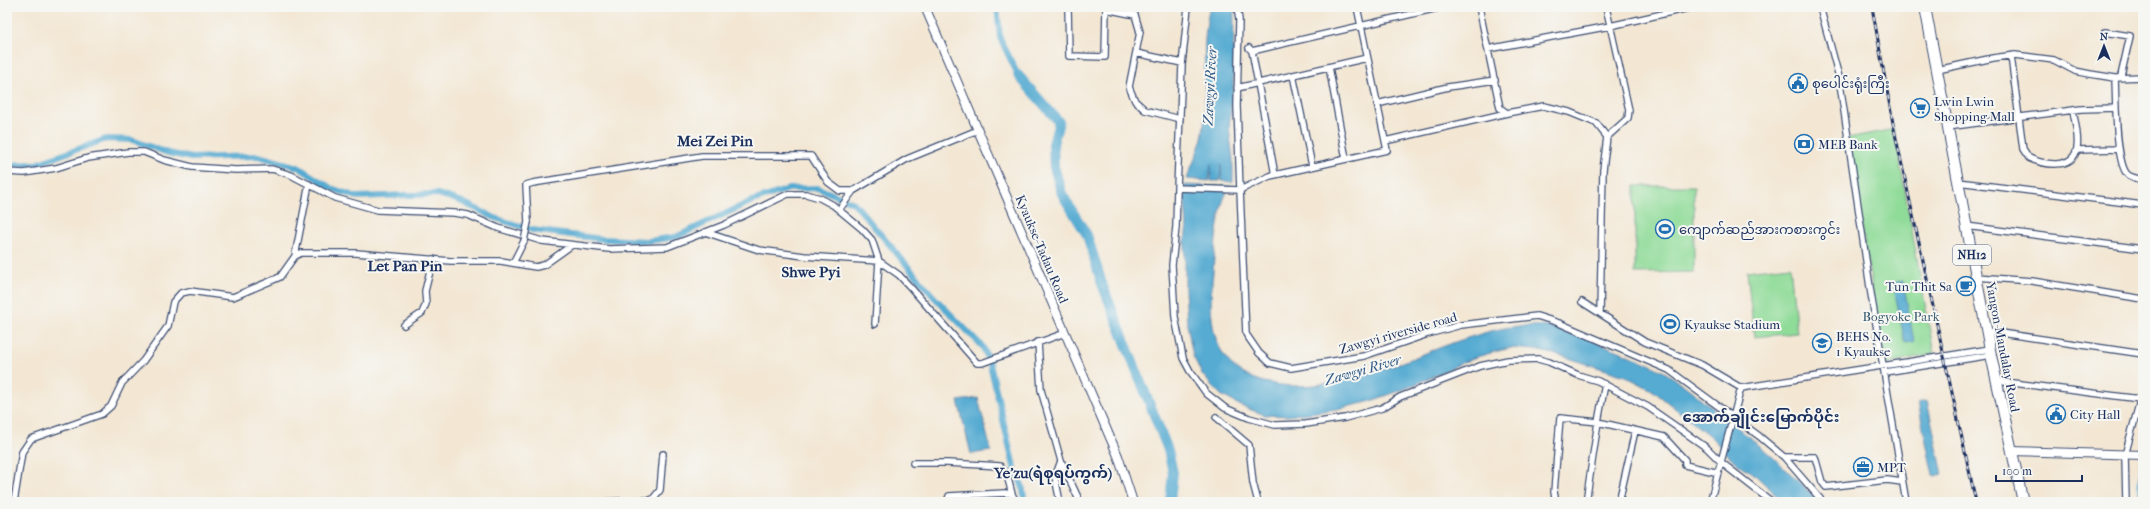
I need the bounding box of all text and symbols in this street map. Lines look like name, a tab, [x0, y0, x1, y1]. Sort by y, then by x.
north arrow	[2084, 26, 2124, 66]
text: N	[2100, 30, 2109, 43]
water label: Zawgyi River	[1199, 44, 1221, 127]
public building icon: စုပေါင်းရုံးကြီး	[1787, 72, 1809, 94]
place label: စုပေါင်းရုံးကြီး	[1812, 75, 1889, 94]
place label: Lwin Lwin Shopping Mall	[1934, 94, 2015, 124]
supermarket icon: Lwin Lwin Shopping Mall	[1909, 97, 1931, 119]
district label: Mei Zei Pin	[676, 132, 753, 150]
bank icon: MEB Bank	[1793, 133, 1815, 155]
place label: MEB Bank	[1818, 137, 1878, 152]
street label: Kyaukse-Tadau Road	[1012, 193, 1072, 306]
sports icon: ကျောက်ဆည်အားကစားကွင်း	[1654, 218, 1676, 240]
place label: ကျောက်ဆည်အားကစားကွင်း	[1679, 221, 1840, 240]
road number: NH12	[1953, 245, 1991, 265]
district label: Let Pan Pin	[367, 257, 443, 275]
district label: Shwe Pyi	[782, 263, 841, 281]
cafe icon: Tun Thit Sa	[1955, 275, 1977, 297]
place label: Tun Thit Sa	[1886, 279, 1953, 294]
street label: Yangon-Mandalay Road	[1983, 280, 2023, 414]
street label: Zawgyi riverside road	[1337, 309, 1460, 357]
park label: Bogyoke Park	[1863, 309, 1940, 324]
sports icon: Kyaukse Stadium	[1659, 313, 1681, 335]
place label: Kyaukse Stadium	[1684, 317, 1780, 332]
place label: BEHS No. 1 Kyaukse	[1836, 329, 1891, 359]
school or university icon: BEHS No. 1 Kyaukse	[1811, 332, 1833, 354]
water label: Zawgyi River	[1322, 350, 1405, 389]
public building icon: City Hall	[2045, 403, 2067, 425]
district label: အောက်ချိုင်းမြောက်ပိုင်း	[1682, 407, 1840, 429]
place label: City Hall	[2070, 407, 2121, 422]
office icon: MPT	[1852, 456, 1874, 478]
scale bar	[1996, 457, 2082, 483]
place label: MPT	[1877, 460, 1906, 475]
district label: Ye'zu(ရဲစုရပ်ကွက်)	[993, 463, 1112, 485]
text: 100 m	[2002, 464, 2032, 478]

